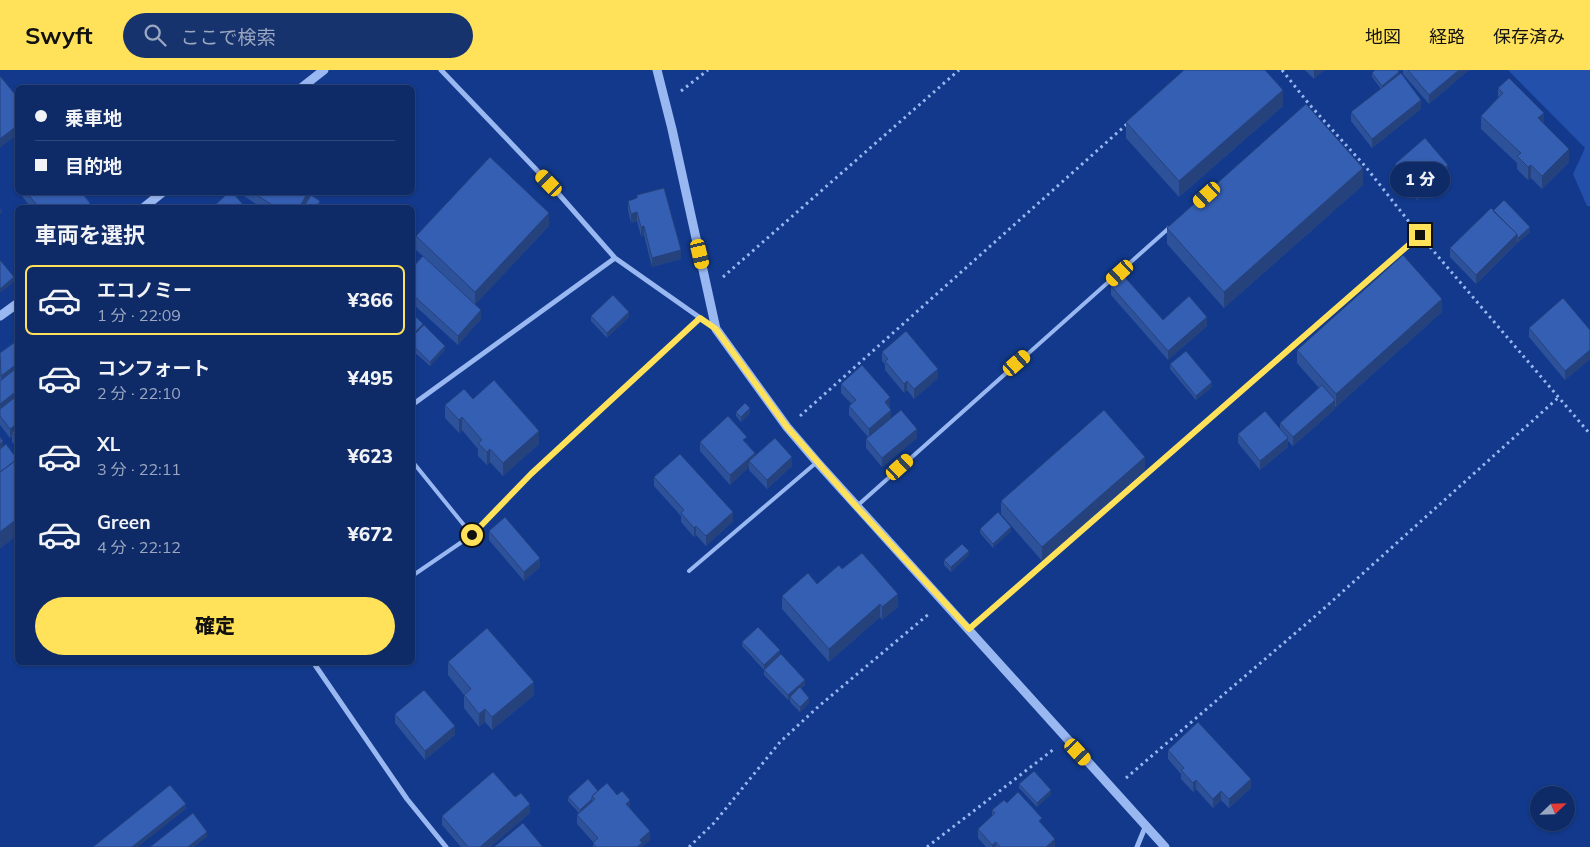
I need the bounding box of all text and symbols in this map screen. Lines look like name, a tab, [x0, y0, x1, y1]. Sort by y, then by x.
search box	[123, 13, 473, 58]
text: Swyft	[25, 20, 93, 50]
icon: search	[141, 21, 169, 49]
text: ここで検索	[181, 25, 276, 49]
text: 地図	[1365, 25, 1401, 48]
text: 経路	[1429, 25, 1465, 48]
text: 保存済み	[1493, 25, 1565, 48]
text: 乗車地	[65, 106, 122, 130]
text: 目的地	[65, 154, 122, 178]
callout: 1 分	[1390, 162, 1450, 198]
car	[533, 167, 564, 199]
text: 1 分	[1405, 169, 1435, 189]
car	[1190, 179, 1223, 211]
text: 車両を選択	[35, 221, 145, 249]
route end	[1409, 224, 1431, 246]
car	[689, 238, 710, 270]
car	[1103, 257, 1136, 289]
icon: car	[37, 278, 82, 323]
text: エコノミー	[97, 278, 192, 302]
text: ¥366	[347, 288, 393, 312]
text: 1 分 · 22:09	[97, 305, 181, 325]
car	[1000, 347, 1033, 379]
icon: car	[37, 356, 82, 401]
text: コンフォート	[97, 356, 210, 380]
text: ¥495	[347, 366, 393, 390]
text: 2 分 · 22:10	[97, 383, 181, 403]
text: XL	[97, 432, 120, 456]
icon: car	[37, 434, 82, 479]
text: ¥623	[347, 444, 393, 468]
car	[883, 451, 916, 483]
text: 3 分 · 22:11	[97, 459, 181, 479]
text: Green	[97, 510, 151, 534]
icon: car	[37, 512, 82, 557]
text: ¥672	[347, 522, 393, 546]
route start	[461, 524, 483, 546]
text: 4 分 · 22:12	[97, 537, 181, 557]
button: 確定	[35, 597, 395, 655]
car	[1062, 736, 1093, 768]
north arrow	[1530, 786, 1575, 831]
map controls	[1530, 786, 1575, 831]

